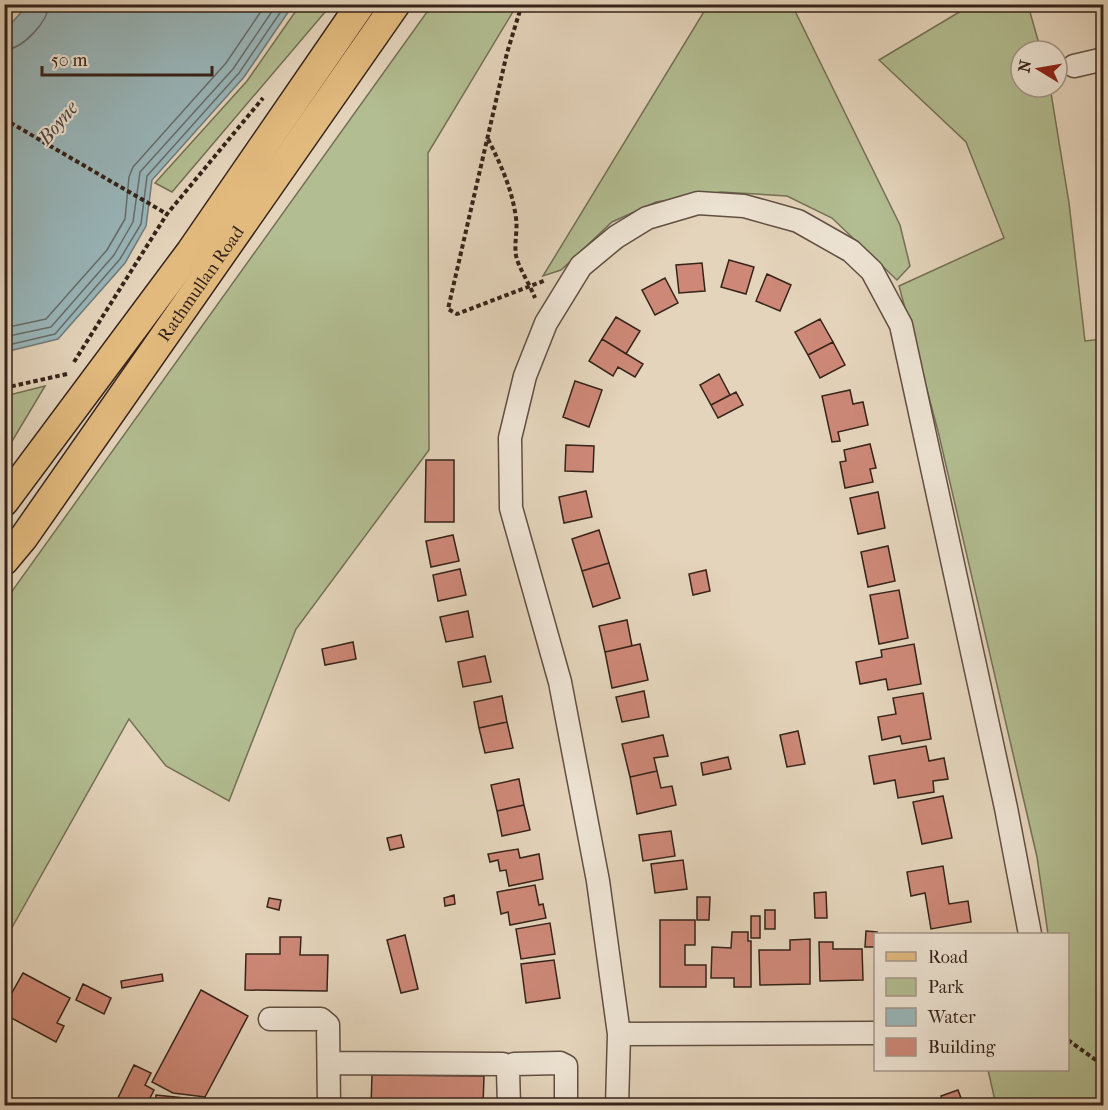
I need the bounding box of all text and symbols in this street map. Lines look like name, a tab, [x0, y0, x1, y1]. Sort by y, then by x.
scale bar	[42, 39, 212, 77]
north arrow	[1009, 39, 1069, 99]
text: 50 m	[51, 50, 88, 71]
text: N	[1014, 58, 1035, 74]
water label: Boyne	[33, 96, 83, 150]
street label: Rathmullan Road	[153, 222, 248, 346]
legend	[874, 933, 1069, 1071]
text: Road	[928, 947, 968, 968]
text: Park	[928, 977, 965, 998]
text: Water	[927, 1007, 976, 1028]
text: Building	[928, 1037, 996, 1058]

